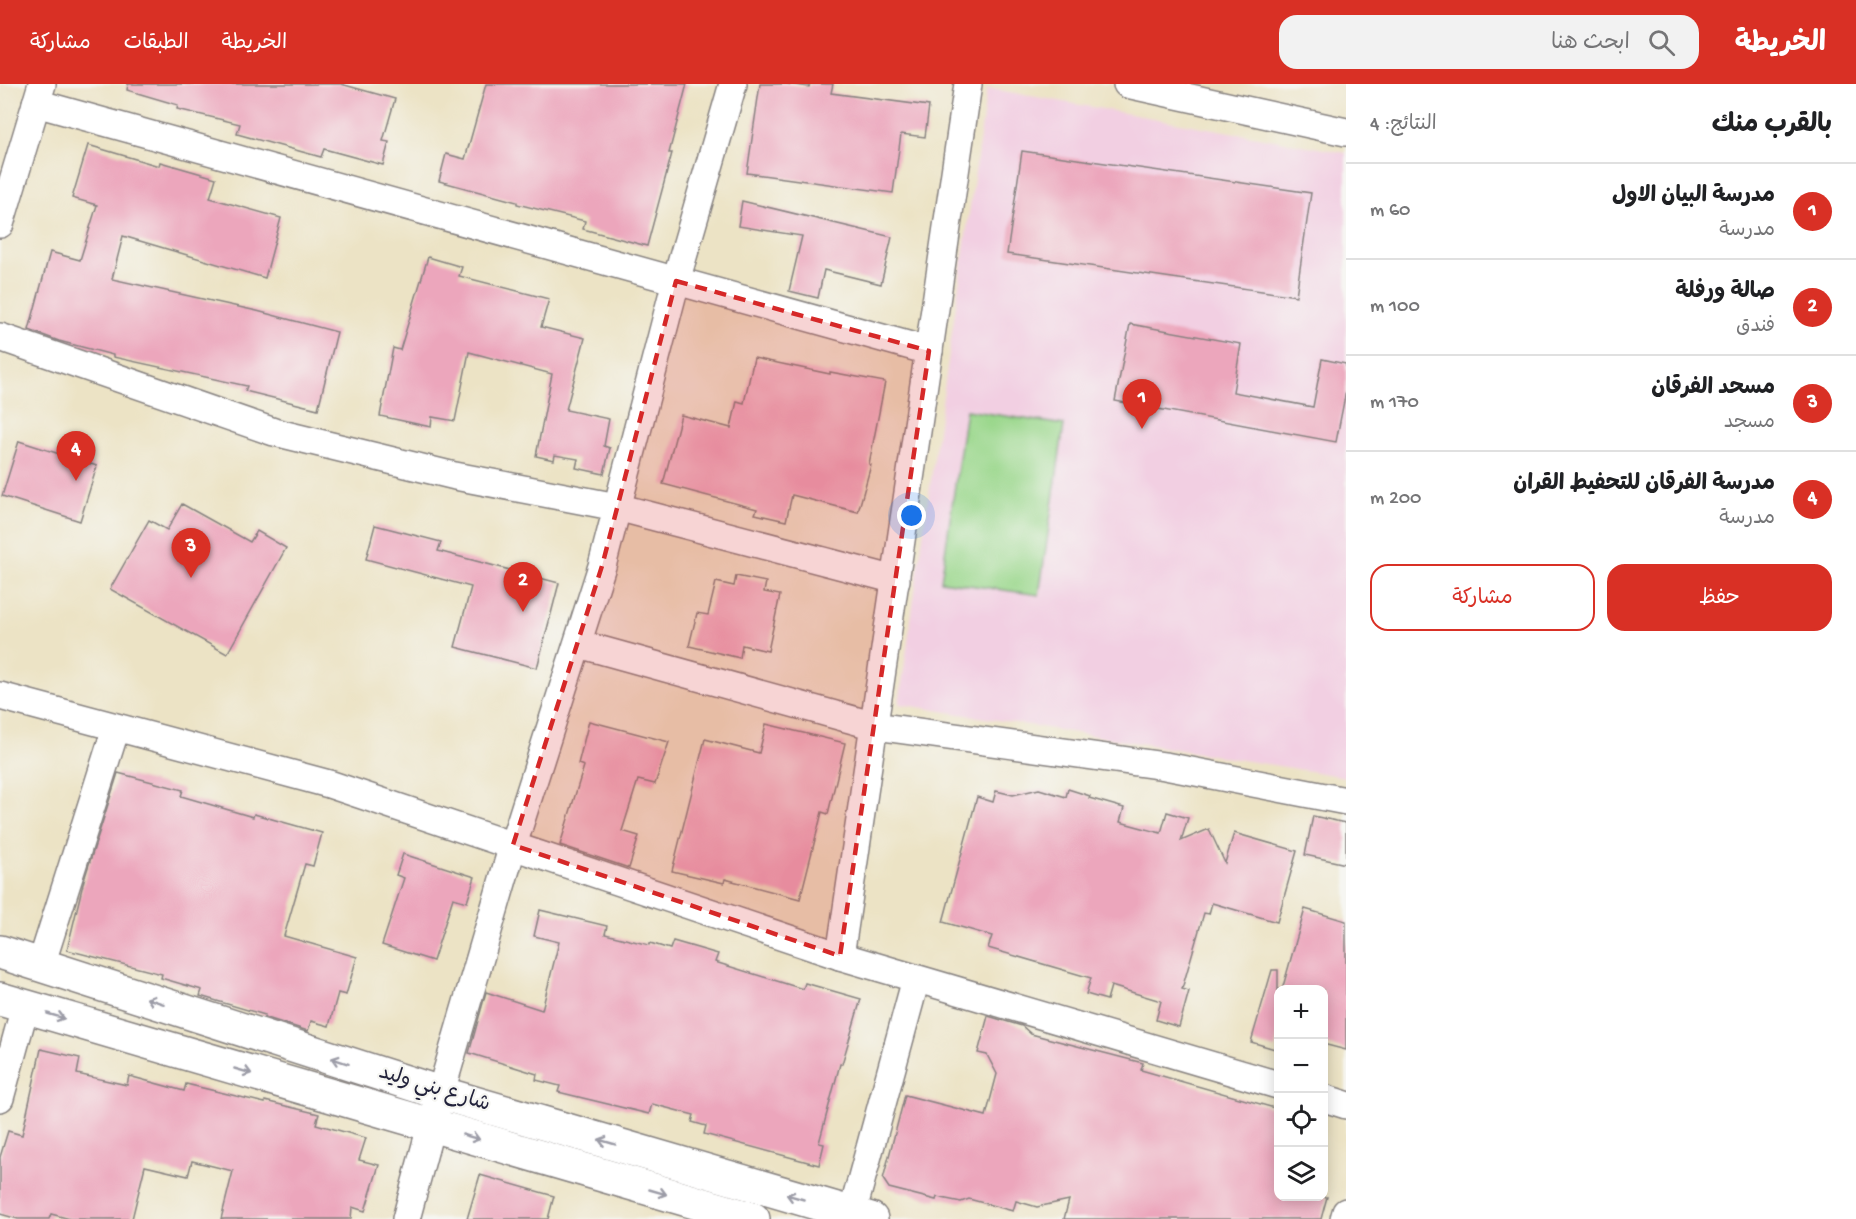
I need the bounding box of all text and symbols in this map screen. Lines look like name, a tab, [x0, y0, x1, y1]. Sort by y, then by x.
search box	[1279, 15, 1699, 69]
icon: search	[1645, 26, 1678, 59]
text: الخريطة	[1735, 28, 1826, 61]
text: ابحث هنا	[1551, 31, 1630, 57]
text: مشاركة	[30, 32, 91, 57]
text: الطبقات	[124, 32, 189, 57]
text: الخريطة	[222, 32, 287, 57]
text: بالقرب منك	[1712, 111, 1832, 142]
text: النتائج: 4	[1370, 114, 1437, 137]
text: مدرسة البيان الاول	[1612, 184, 1775, 210]
text: 60 m	[1370, 200, 1410, 223]
text: 1	[1808, 200, 1817, 223]
text: مدرسة	[1719, 220, 1775, 243]
text: صالة ورفلة	[1675, 280, 1775, 306]
text: 100 m	[1370, 296, 1420, 319]
text: 2	[1808, 296, 1817, 319]
text: فندق	[1736, 316, 1775, 339]
text: مسحد الفرقان	[1651, 376, 1775, 402]
pin: 1	[1122, 380, 1162, 429]
text: 170 m	[1370, 392, 1419, 415]
text: 3	[1807, 392, 1818, 415]
text: مسجد	[1724, 412, 1775, 435]
pin: 4	[56, 432, 96, 481]
text: مدرسة الفرقان للتحفيط القران	[1513, 472, 1775, 498]
text: 200 m	[1370, 488, 1421, 511]
text: 4	[1808, 488, 1817, 511]
your location	[897, 501, 926, 530]
text: مدرسة	[1719, 508, 1775, 531]
pin: 3	[172, 528, 210, 578]
pin: 2	[504, 562, 542, 612]
button: مشاركة	[1370, 564, 1595, 631]
button: حفظ	[1607, 564, 1832, 631]
map controls	[1274, 985, 1328, 1201]
button: +	[1274, 985, 1328, 1039]
one-way arrow	[146, 995, 165, 1006]
one-way arrow	[46, 1011, 65, 1022]
button: −	[1274, 1039, 1328, 1093]
one-way arrow	[331, 1055, 350, 1066]
street label: شارع بني وليد	[374, 1061, 493, 1122]
one-way arrow	[233, 1066, 252, 1077]
button: locate	[1274, 1093, 1328, 1147]
one-way arrow	[461, 1132, 480, 1143]
one-way arrow	[598, 1136, 617, 1147]
button: layers	[1274, 1147, 1328, 1201]
one-way arrow	[648, 1186, 667, 1198]
one-way arrow	[785, 1191, 804, 1202]

